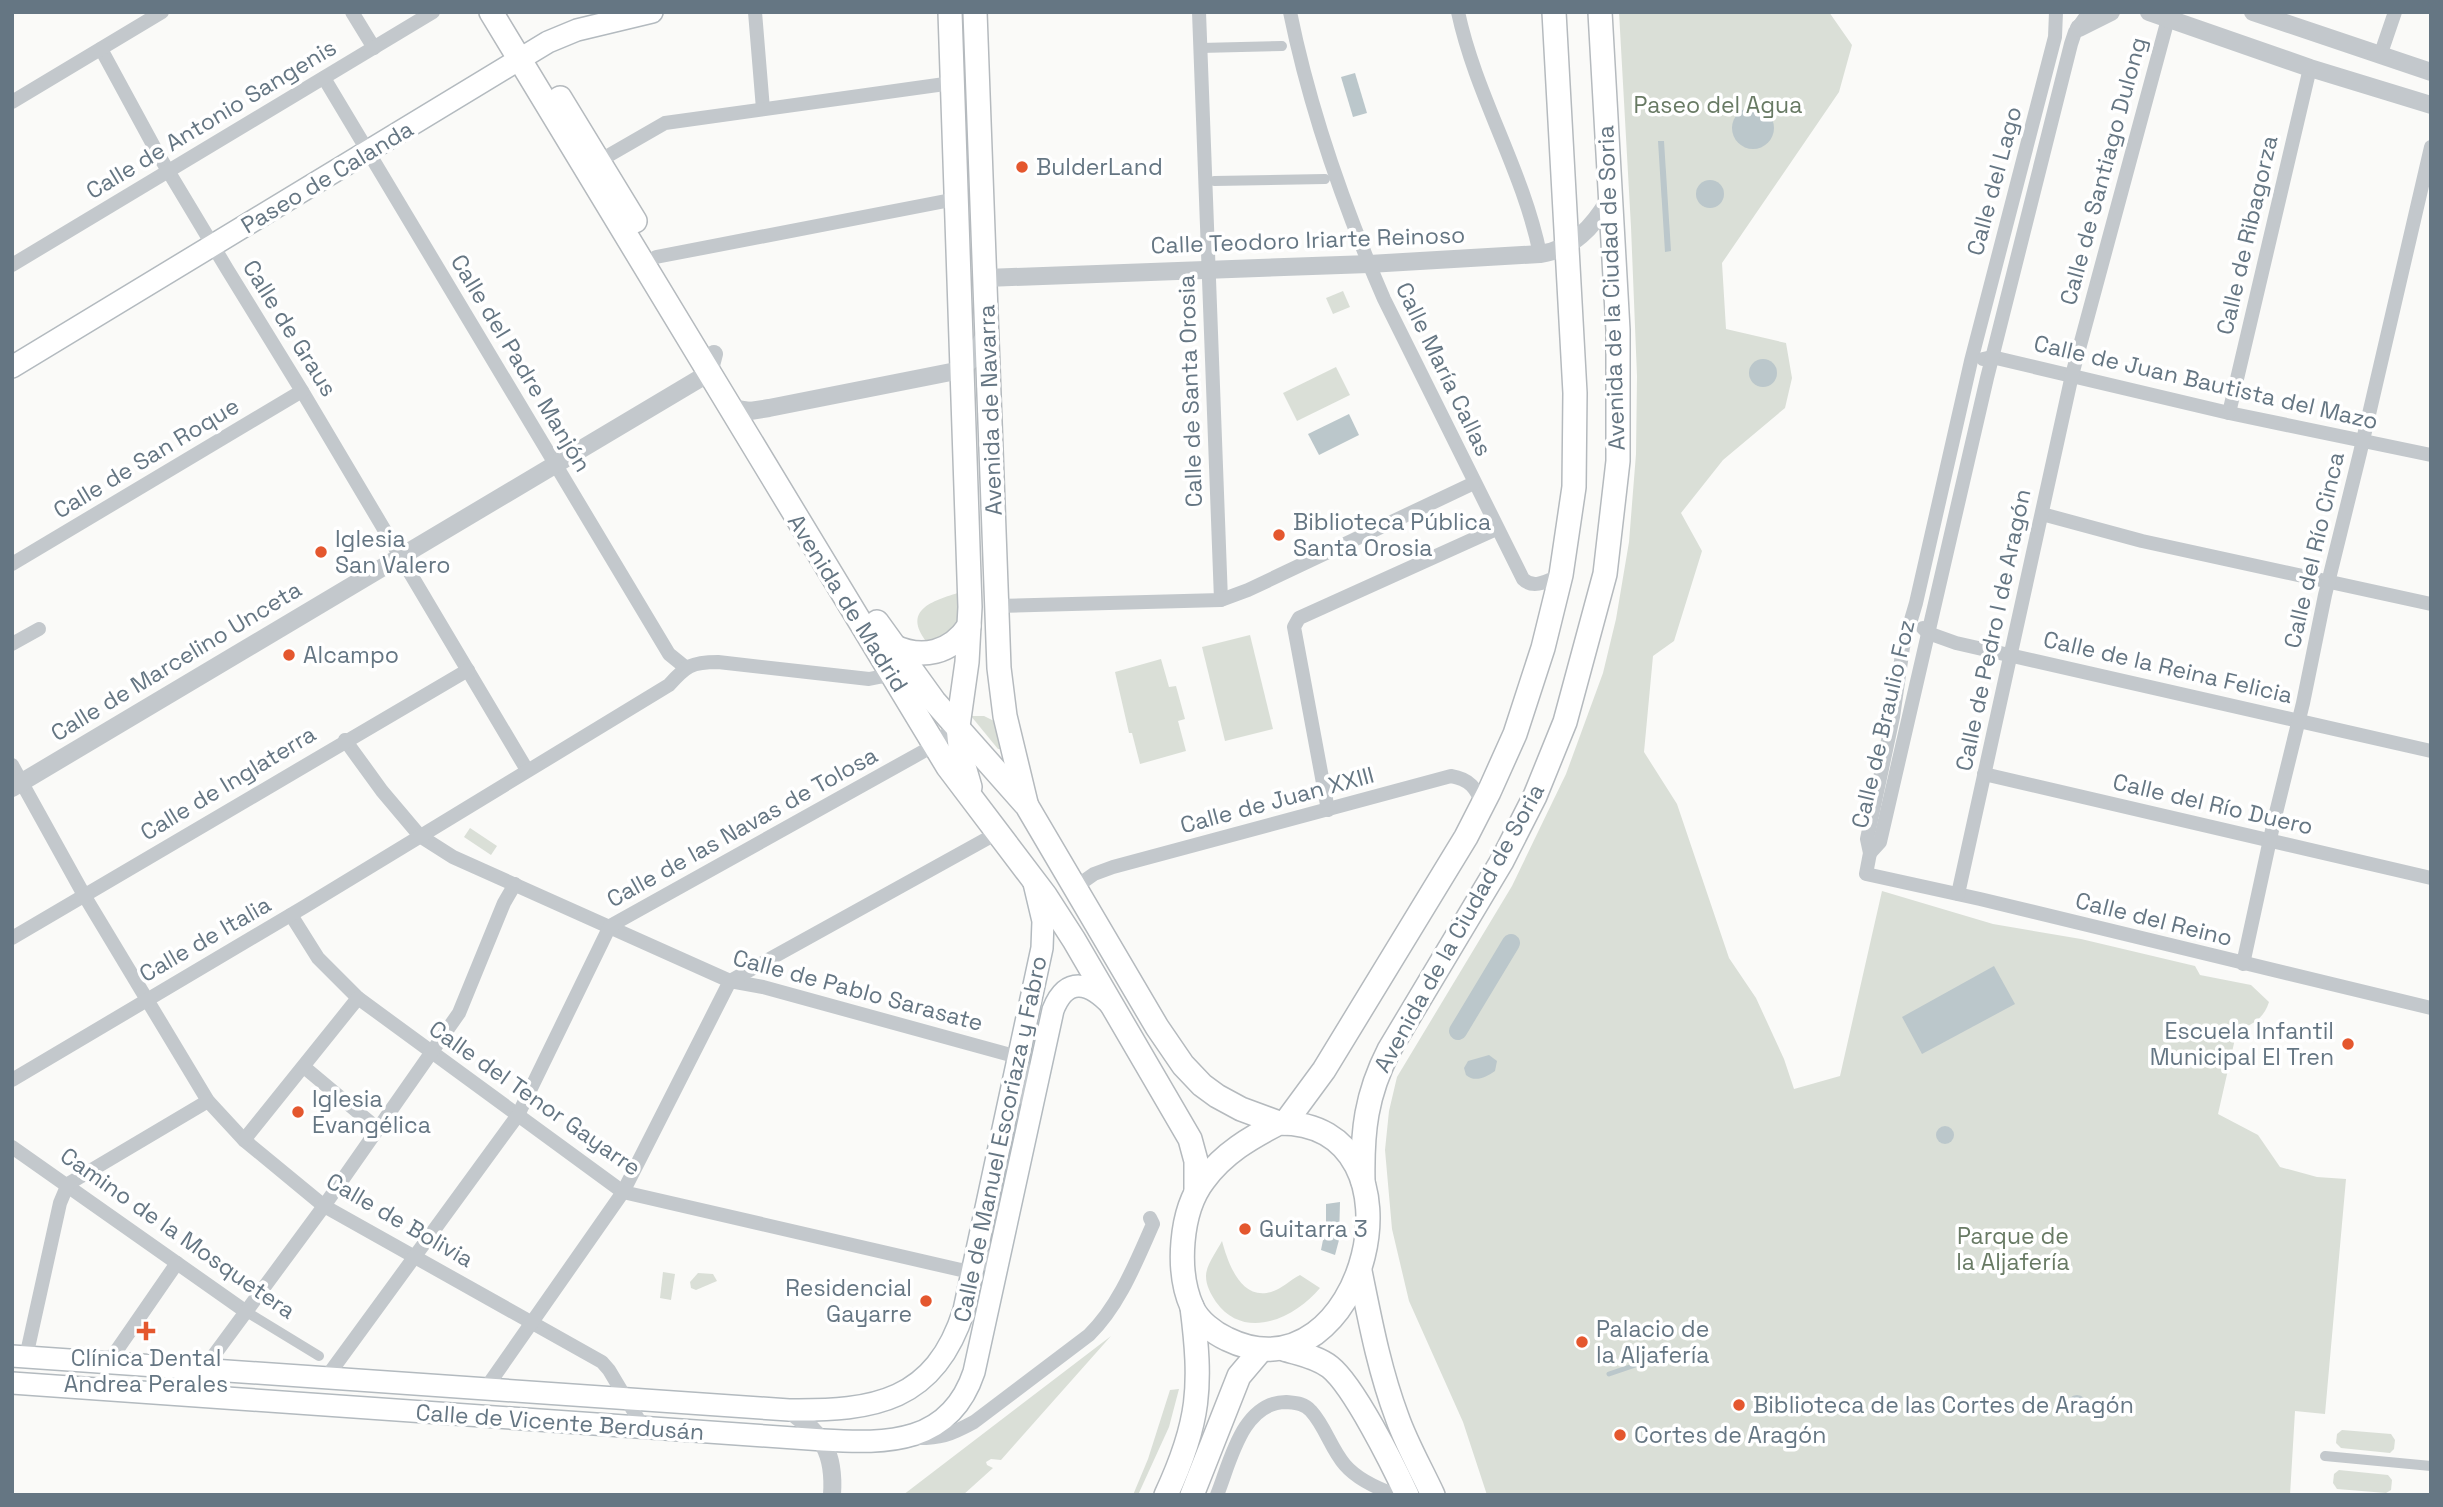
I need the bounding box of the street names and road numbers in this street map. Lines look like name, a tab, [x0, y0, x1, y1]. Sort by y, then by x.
street label: Calle de Antonio Sangenis	[80, 32, 342, 206]
street label: Calle de Santiago Dulong	[2053, 34, 2153, 308]
street label: Calle del Lago	[1960, 103, 2028, 259]
street label: Paseo de Calanda	[235, 114, 419, 240]
street label: Avenida de la Ciudad de Soria	[1590, 125, 1632, 451]
street label: Calle de Ribagorza	[2209, 132, 2285, 338]
street label: Calle Teodoro Iriarte Reinoso	[1150, 220, 1466, 260]
street label: Calle del Padre Manjón	[444, 249, 598, 477]
street label: Calle de Graus	[236, 254, 344, 402]
street label: Calle de Santa Orosia	[1171, 274, 1209, 508]
street label: Calle María Callas	[1389, 277, 1499, 461]
street label: Avenida de Navarra	[971, 304, 1009, 516]
street label: Calle de Juan Bautista del Mazo	[2031, 328, 2381, 436]
street label: Calle de San Roque	[48, 391, 244, 525]
street label: Calle del Río Cinca	[2277, 449, 2351, 651]
street label: Calle de Pedro I de Aragón	[1948, 486, 2038, 774]
street label: Avenida de Madrid	[781, 508, 915, 698]
street label: Calle de Marcelino Unceta	[45, 574, 307, 748]
street label: Calle de Braulio Foz	[1844, 617, 1922, 831]
street label: Calle de la Reina Felicia	[2041, 624, 2295, 710]
street label: Calle de Inglaterra	[135, 719, 321, 847]
street label: Calle de las Navas de Tolosa	[601, 740, 883, 914]
street label: Calle de Juan XXIII	[1177, 760, 1377, 840]
street label: Calle del Río Duero	[2110, 766, 2316, 842]
street label: Avenida de la Ciudad de Soria	[1367, 778, 1551, 1078]
street label: Calle del Reino	[2072, 885, 2236, 953]
street label: Calle de Italia	[134, 889, 276, 989]
street label: Calle de Pablo Sarasate	[730, 942, 986, 1038]
street label: Calle de Manuel Escoriaza y Fabro	[946, 953, 1054, 1325]
street label: Calle del Tenor Gayarre	[423, 1013, 647, 1183]
street label: Camino de la Mosquetera	[55, 1140, 301, 1326]
street label: Calle de Bolivia	[321, 1166, 479, 1274]
street label: Calle de Vicente Berdusán	[415, 1397, 705, 1447]

